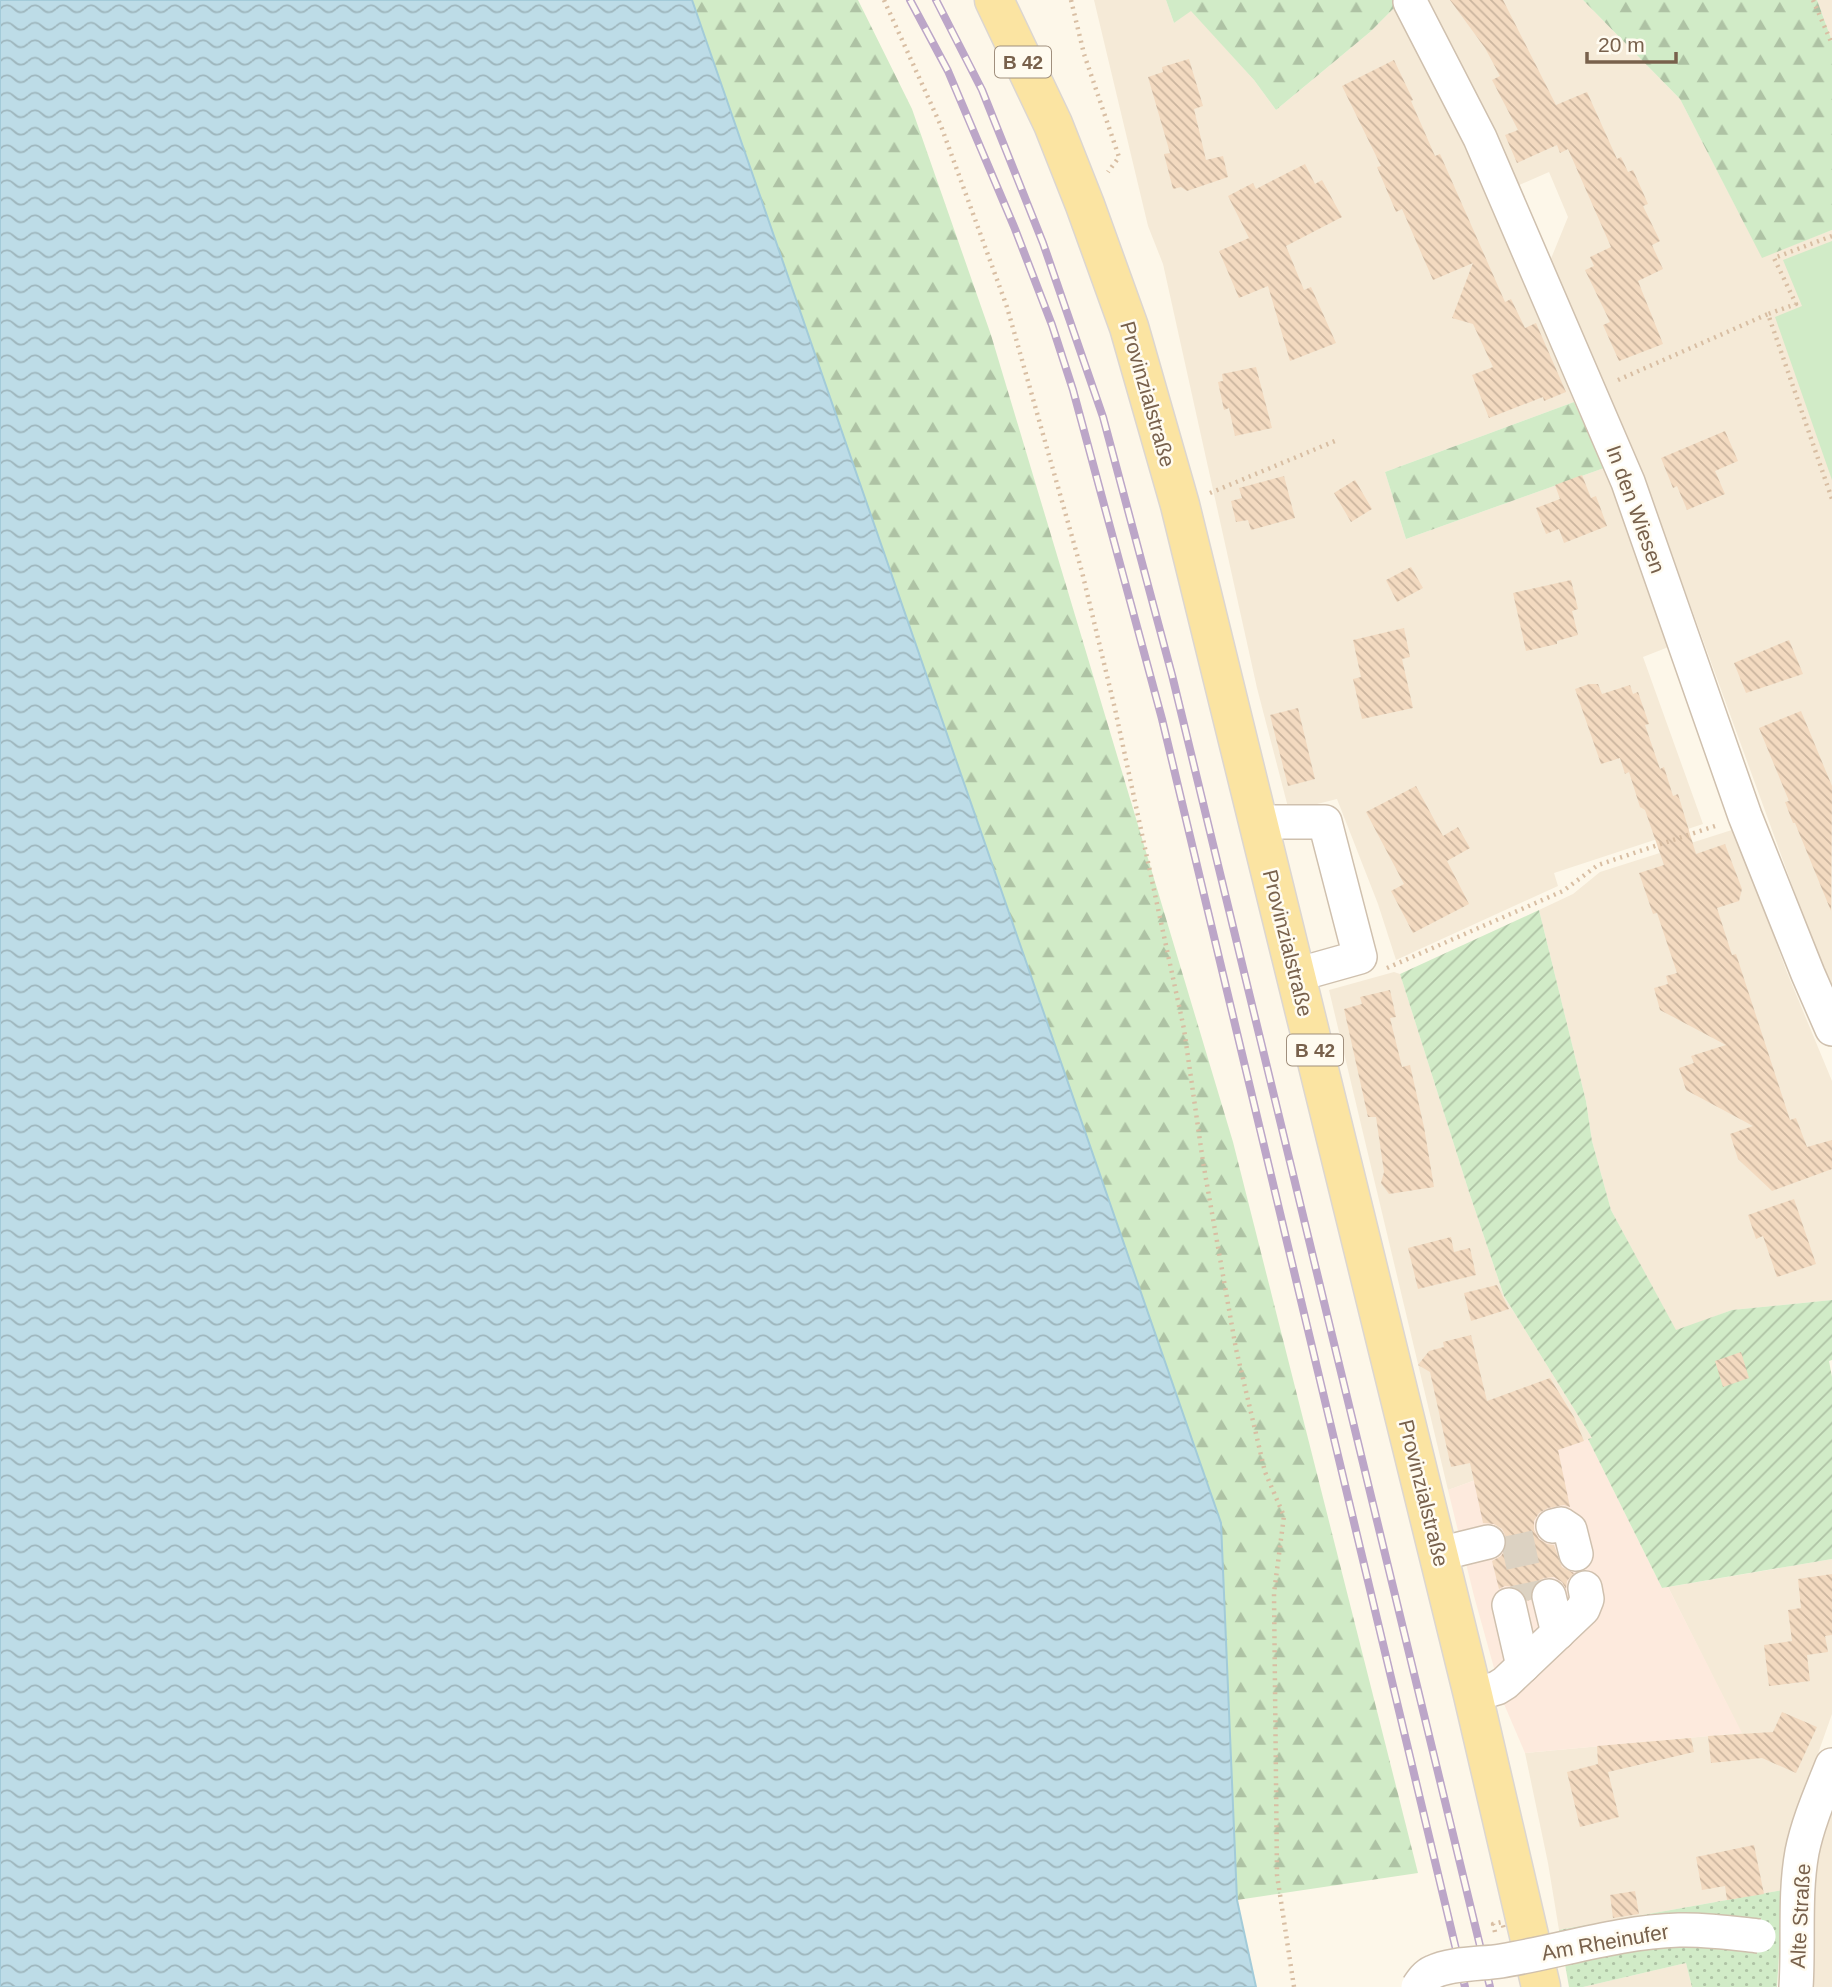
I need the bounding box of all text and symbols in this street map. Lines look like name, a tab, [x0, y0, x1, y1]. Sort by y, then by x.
scale bar	[1587, 21, 1676, 65]
text: 20 m	[1598, 33, 1645, 56]
road number: B 42	[995, 46, 1051, 78]
street label: Provinzialstraße	[1116, 318, 1180, 470]
street label: In den Wiesen	[1602, 442, 1670, 576]
street label: Provinzialstraße	[1259, 867, 1317, 1019]
road number: B 42	[1287, 1034, 1343, 1066]
street label: Provinzialstraße	[1395, 1417, 1453, 1569]
street label: Alte Straße	[1786, 1863, 1814, 1969]
street label: Am Rheinufer	[1540, 1920, 1670, 1964]

